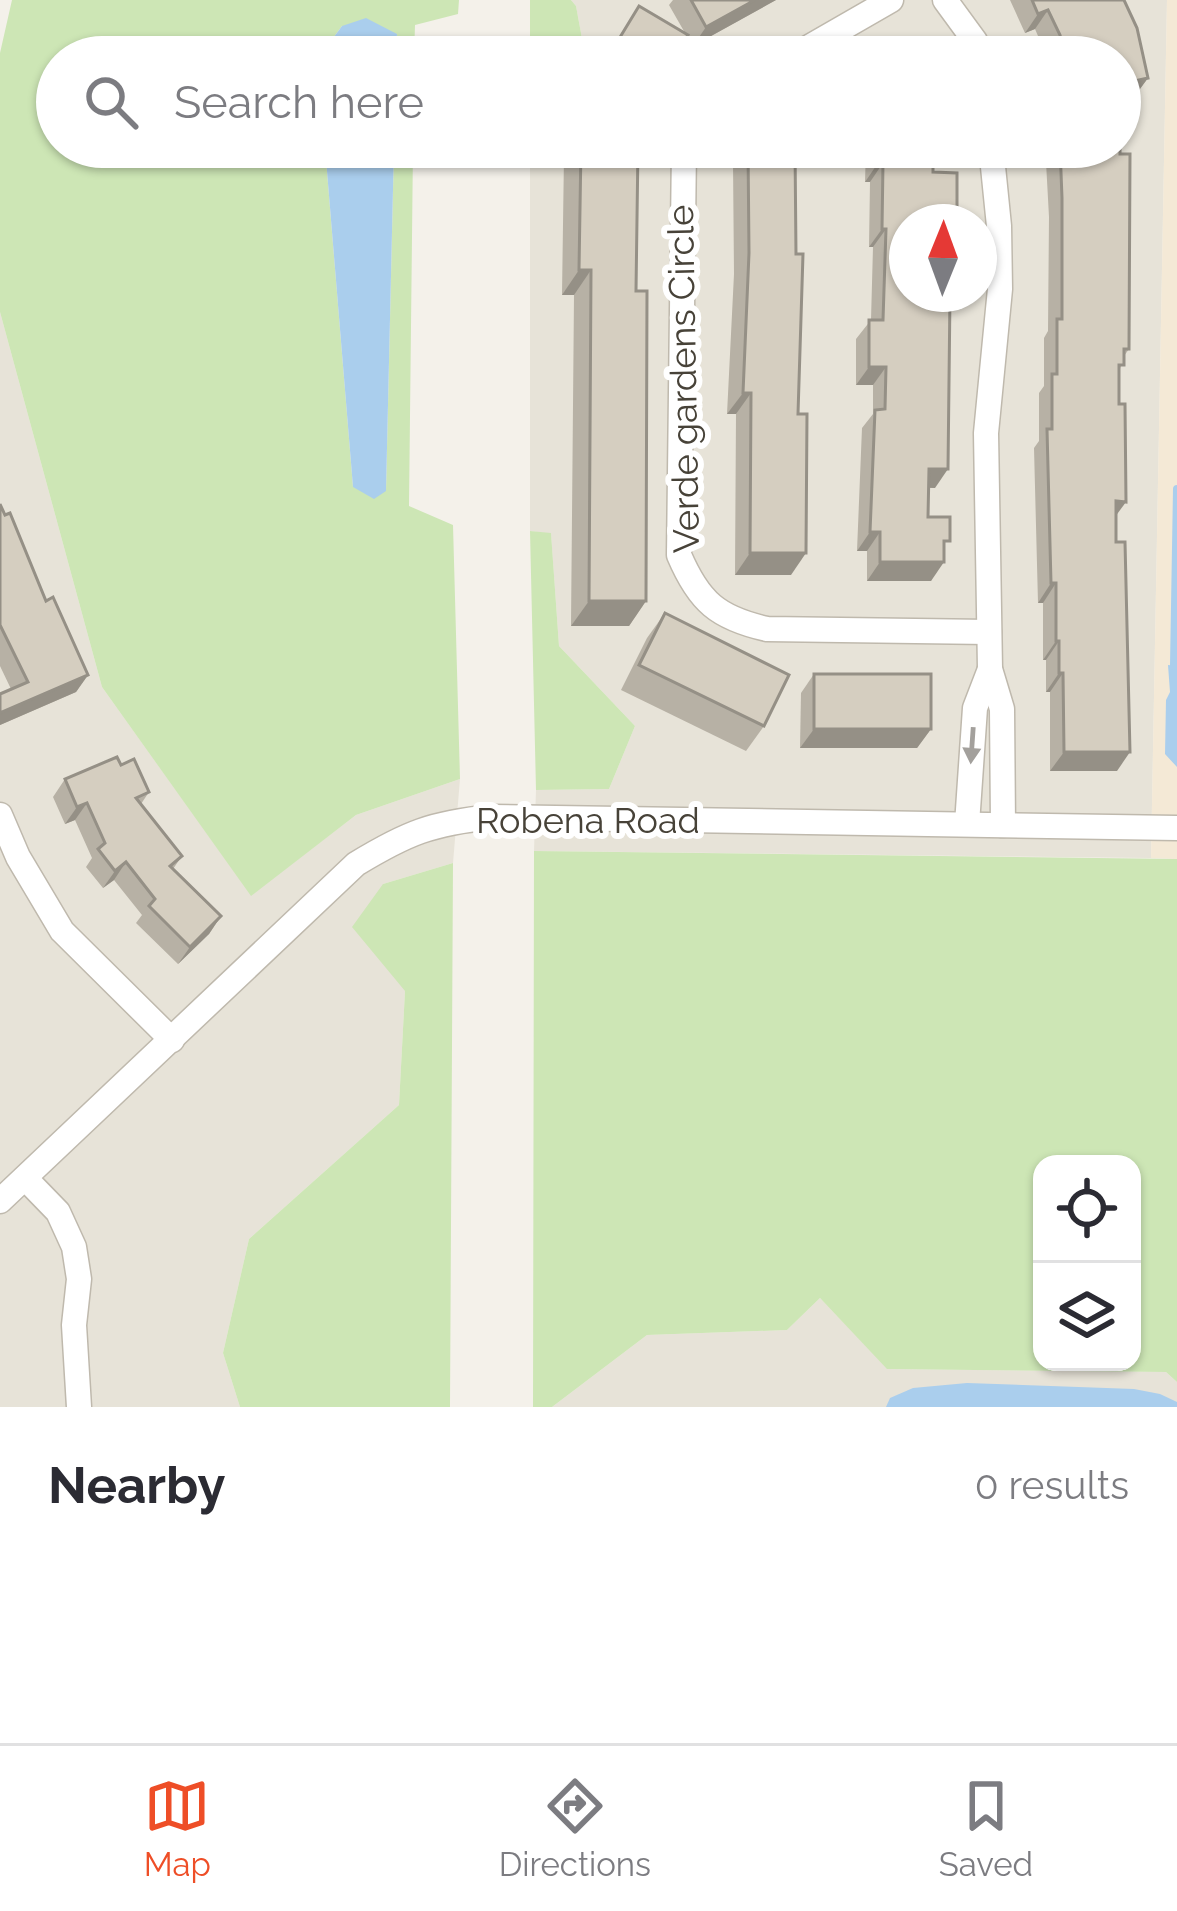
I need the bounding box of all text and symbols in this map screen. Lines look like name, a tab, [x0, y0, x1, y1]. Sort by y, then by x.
search box	[36, 36, 1141, 168]
icon: search	[78, 69, 144, 135]
text: Search here	[174, 76, 424, 129]
street label: Verde gardens Circle	[659, 204, 707, 554]
north arrow	[889, 204, 997, 312]
one-way arrow	[963, 727, 982, 764]
street label: Robena Road	[476, 799, 700, 841]
map controls	[1033, 1155, 1141, 1371]
button: locate	[1033, 1155, 1141, 1263]
button: layers	[1033, 1263, 1141, 1371]
text: Nearby	[48, 1455, 225, 1515]
text: 0 results	[975, 1462, 1129, 1508]
tab: Map	[144, 1773, 211, 1884]
tab: Directions	[499, 1773, 651, 1884]
tab: Saved	[939, 1773, 1033, 1884]

